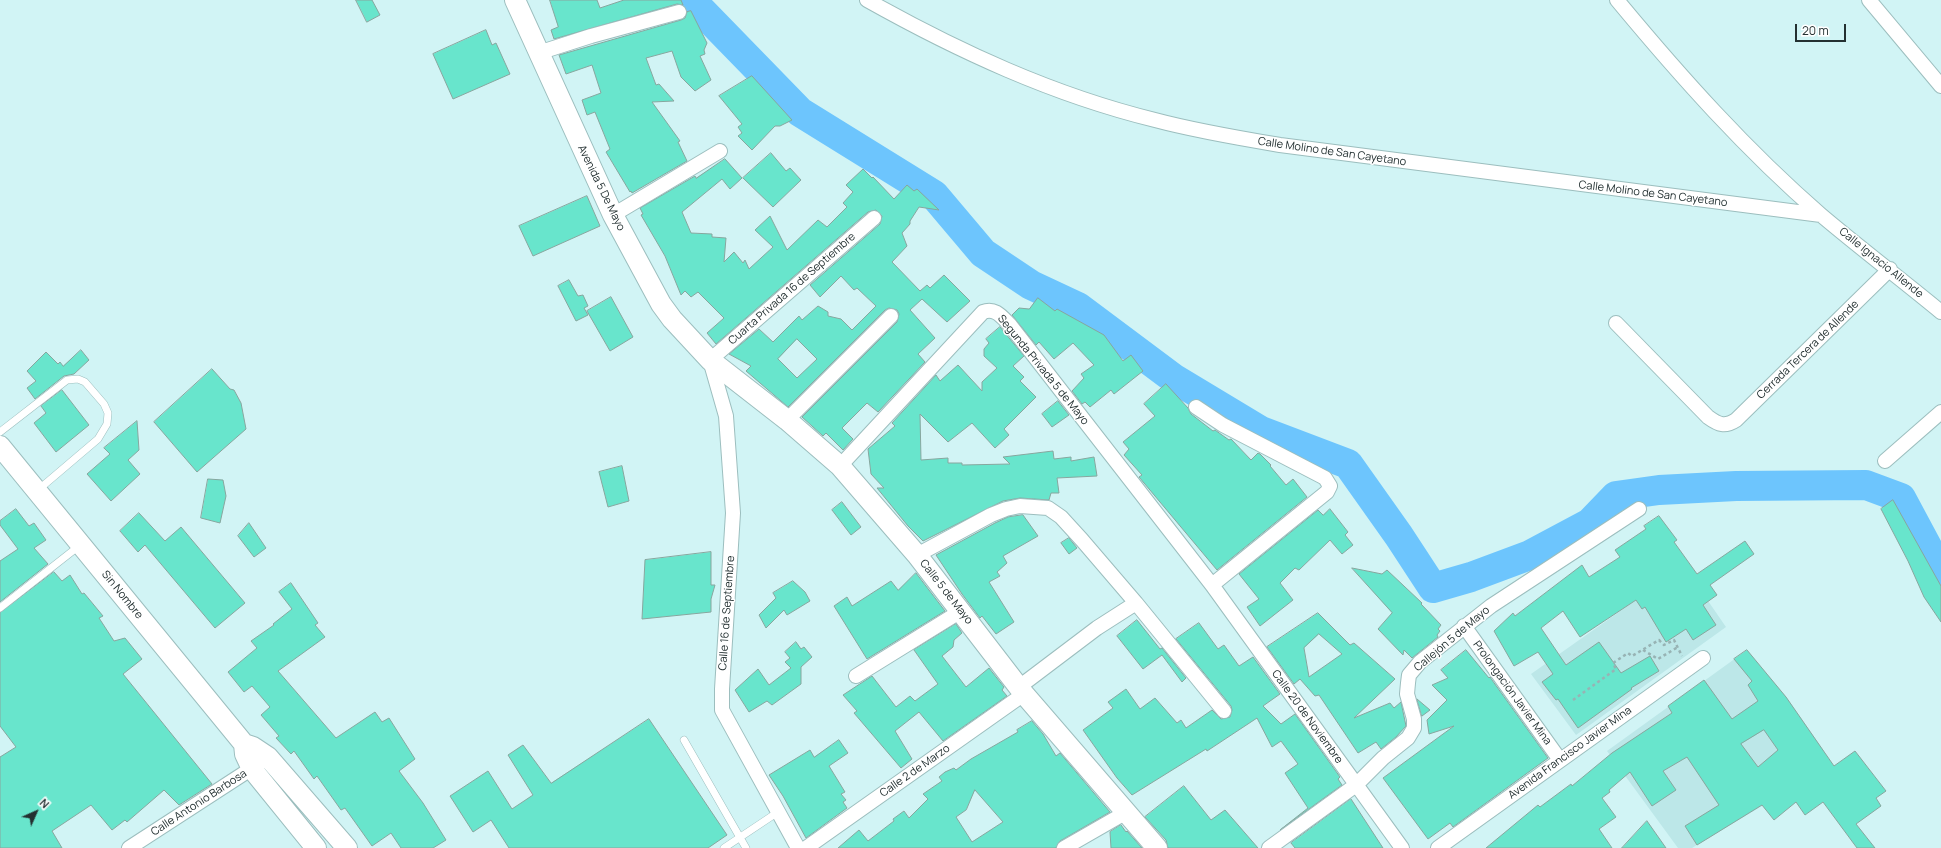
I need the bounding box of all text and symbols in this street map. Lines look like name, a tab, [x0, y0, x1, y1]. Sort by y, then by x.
scale bar	[1797, 16, 1848, 42]
text: 20 m	[1802, 22, 1829, 39]
street label: Calle Molino de San Cayetano	[1257, 135, 1407, 169]
street label: Avenida 5 De Mayo	[575, 143, 627, 233]
street label: Calle Molino de San Cayetano	[1578, 178, 1728, 210]
street label: Calle Ignacio Allende	[1836, 225, 1926, 301]
street label: Cuarta Privada 16 de Septiembre	[726, 230, 858, 348]
street label: Cerrada Tercera de Allende	[1754, 298, 1862, 402]
street label: Segunda Privada 5 de Mayo	[995, 312, 1091, 428]
street label: Calle 16 de Septiembre	[716, 555, 738, 671]
street label: Calle 5 de Mayo	[917, 557, 975, 627]
street label: Sin Nombre	[99, 568, 145, 622]
street label: Callejón 5 de Mayo	[1412, 604, 1492, 674]
street label: Prolongación Javier Mina	[1470, 638, 1554, 748]
street label: Calle 20 de Noviembre	[1269, 668, 1345, 766]
street label: Avenida Francisco Javier Mina	[1506, 704, 1634, 802]
street label: Calle 2 de Marzo	[877, 742, 953, 800]
street label: Calle Antonio Barbosa	[149, 767, 249, 839]
north arrow	[16, 792, 56, 832]
text: N	[37, 795, 53, 811]

